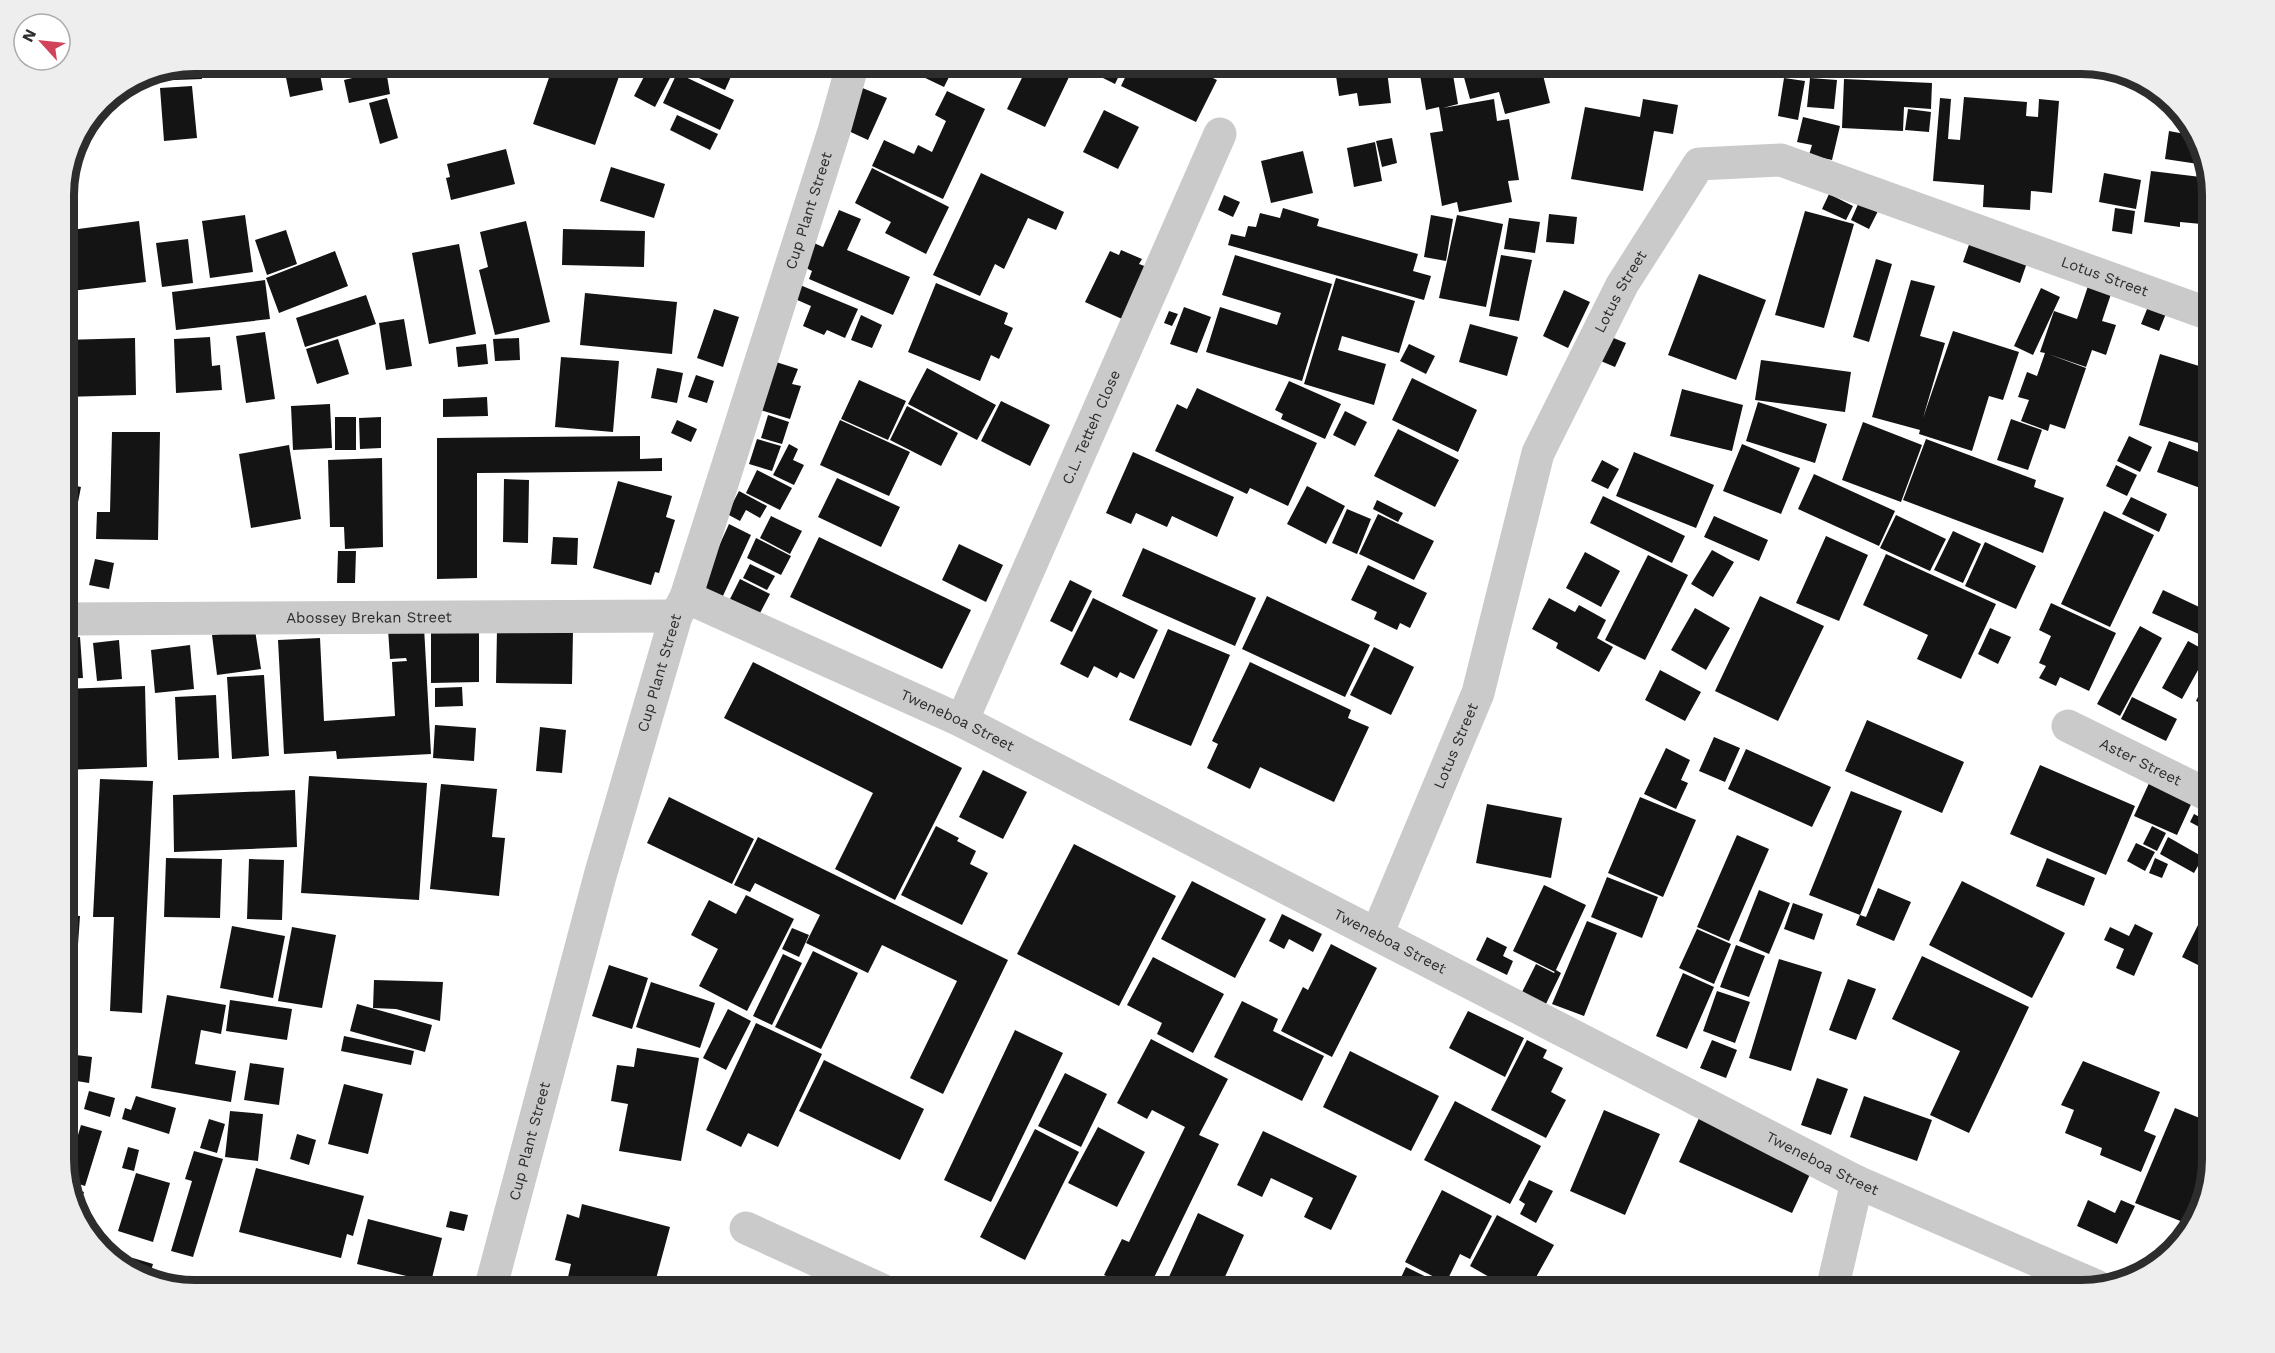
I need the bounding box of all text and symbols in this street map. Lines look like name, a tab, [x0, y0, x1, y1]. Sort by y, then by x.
north arrow	[12, 12, 72, 72]
text: N	[18, 26, 40, 45]
street label: Cup Plant Street	[782, 149, 836, 272]
street label: Lotus Street	[1591, 247, 1651, 336]
street label: Lotus Street	[2059, 252, 2151, 301]
street label: C.L. Tetteh Close	[1058, 367, 1124, 487]
street label: Abossey Brekan Street	[286, 608, 453, 627]
street label: Cup Plant Street	[634, 611, 685, 734]
street label: Tweneboa Street	[898, 686, 1018, 756]
street label: Lotus Street	[1430, 700, 1482, 791]
street label: Aster Street	[2097, 734, 2185, 790]
street label: Tweneboa Street	[1331, 905, 1450, 978]
street label: Cup Plant Street	[505, 1079, 554, 1203]
street label: Tweneboa Street	[1763, 1128, 1882, 1200]

